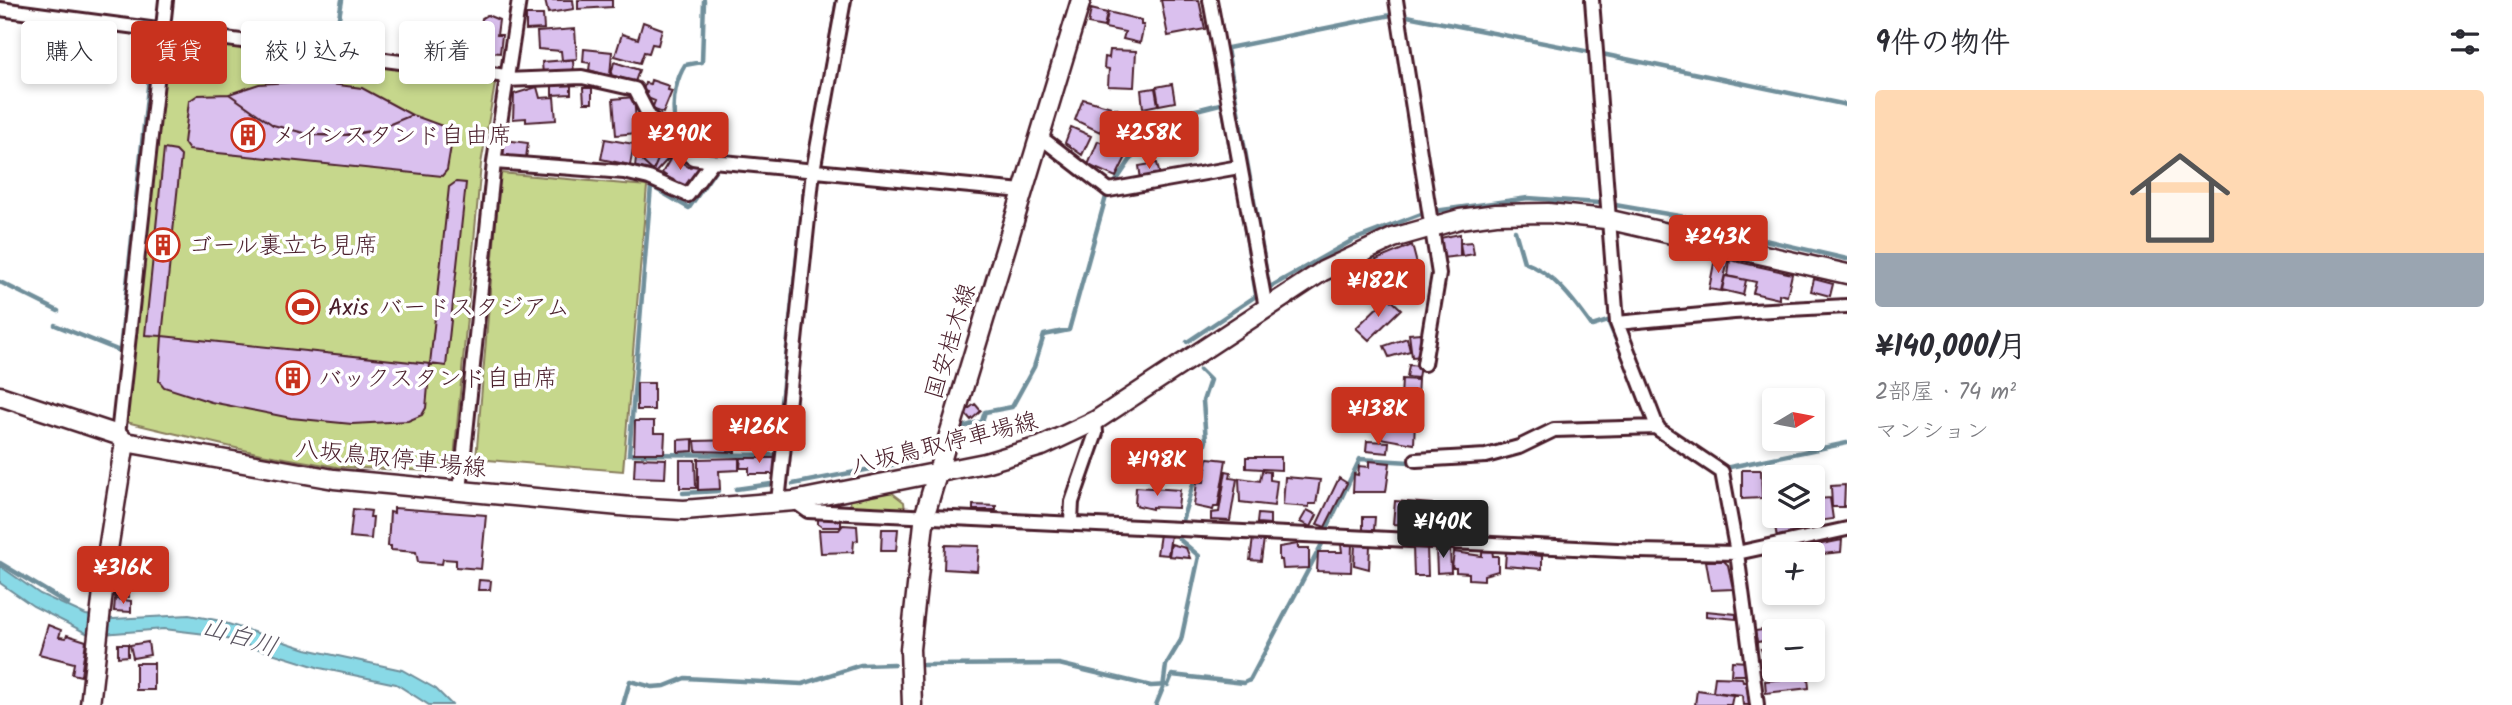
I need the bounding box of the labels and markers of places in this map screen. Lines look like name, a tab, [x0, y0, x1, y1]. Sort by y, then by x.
pin: ¥258K	[1100, 111, 1198, 171]
pin: ¥290K	[631, 113, 729, 172]
building icon: メインスタンド自由席	[229, 116, 267, 154]
place label: メインスタンド自由席	[272, 117, 512, 156]
pin: ¥243K	[1669, 216, 1767, 275]
building icon: ゴール裏立ち見席	[144, 226, 182, 264]
place label: ゴール裏立ち見席	[188, 227, 379, 266]
pin: ¥182K	[1329, 260, 1427, 319]
sports icon: Axis バードスタジアム	[284, 288, 322, 326]
place label: Axis バードスタジアム	[328, 289, 570, 328]
building icon: バックスタンド自由席	[274, 359, 312, 397]
place label: バックスタンド自由席	[318, 360, 558, 399]
pin: ¥138K	[1329, 388, 1427, 447]
pin: ¥126K	[710, 406, 808, 465]
pin: ¥198K	[1108, 438, 1206, 498]
pin: ¥140K	[1394, 500, 1492, 560]
pin: ¥316K	[74, 546, 172, 606]

